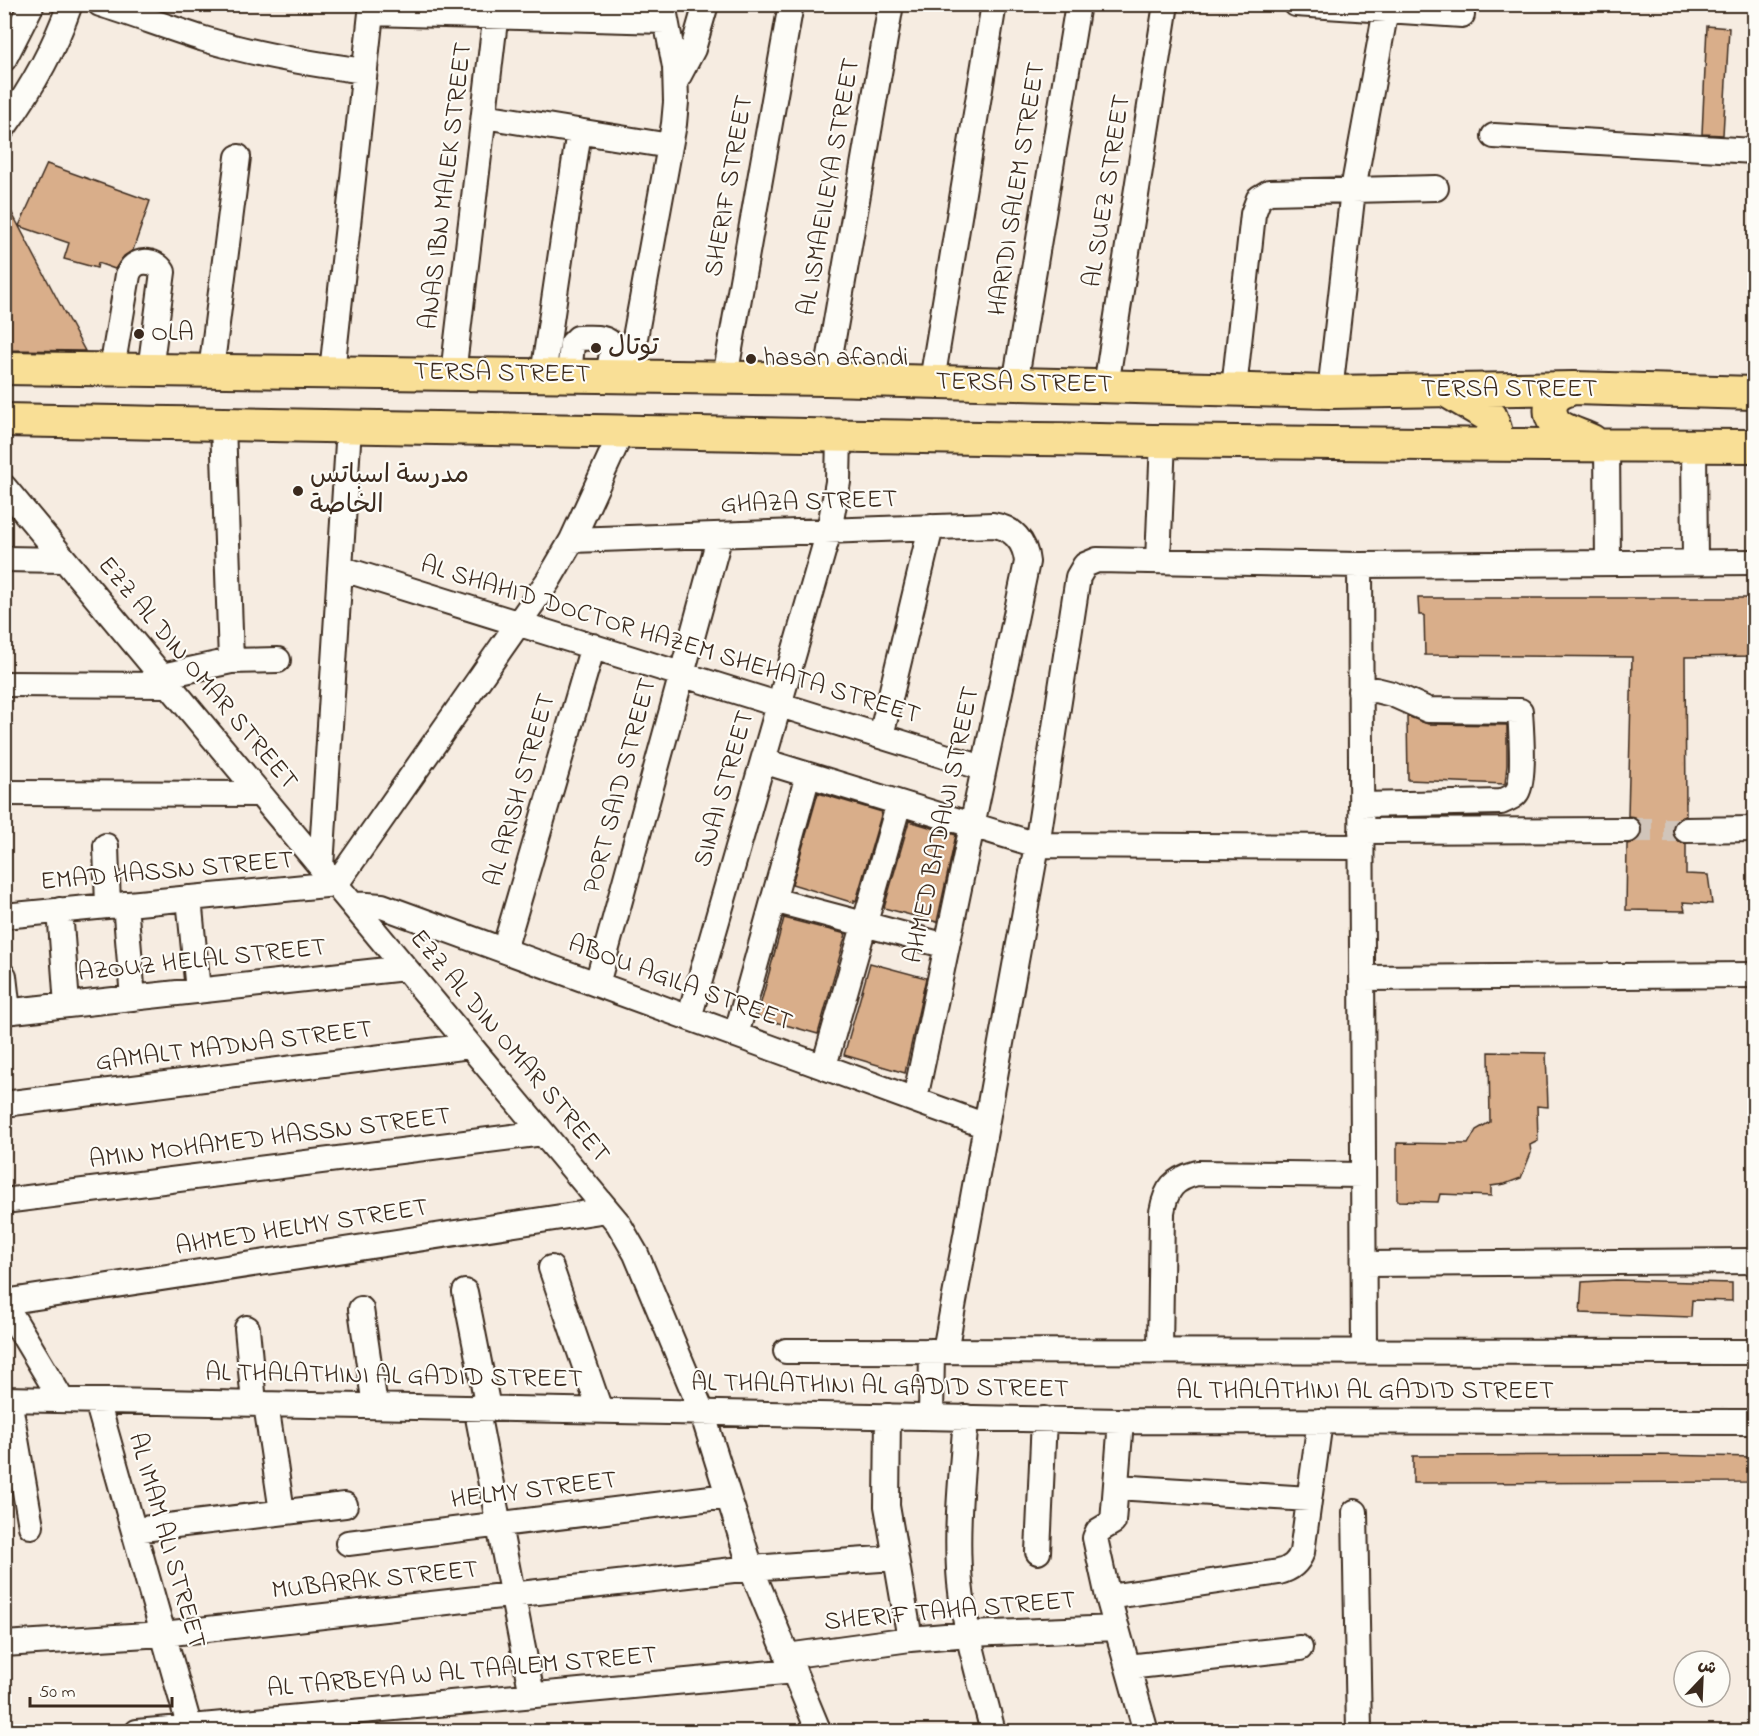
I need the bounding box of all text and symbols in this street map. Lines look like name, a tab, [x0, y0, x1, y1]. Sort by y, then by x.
street label: ANAS IBN MALEK STREET	[411, 40, 483, 332]
street label: AL ISMAEILEYA STREET	[789, 55, 871, 319]
street label: HARIDI SALEM STREET	[979, 59, 1057, 318]
street label: SHERIF STREET	[695, 92, 765, 280]
street label: AL SUEZ STREET	[1074, 92, 1142, 290]
place label: OLA	[151, 315, 194, 353]
marker: OLA	[132, 327, 146, 341]
place label: توتال	[608, 329, 659, 367]
place label: hasan afandi	[763, 340, 908, 378]
marker: توتال	[589, 341, 603, 355]
marker: hasan afandi	[744, 352, 758, 366]
street label: TERSA STREET	[413, 353, 591, 395]
street label: TERSA STREET	[935, 363, 1113, 405]
street label: TERSA STREET	[1421, 371, 1597, 409]
place label: مدرسة اسباتس الخاصة	[310, 457, 469, 525]
street label: GHAZA STREET	[720, 481, 898, 525]
marker: مدرسة اسباتس الخاصة	[291, 484, 305, 498]
street label: AL SHAHID DOCTOR HAZEM SHEHATA STREET	[415, 547, 925, 735]
street label: EZZ AL DIN OMAR STREET	[88, 549, 307, 799]
street label: PORT SAID STREET	[574, 674, 668, 898]
street label: AHMED BADAWI STREET	[895, 683, 991, 967]
street label: AL ARISH STREET	[475, 689, 567, 891]
street label: SINAI STREET	[684, 706, 766, 872]
street label: EMAD HASSN STREET	[39, 842, 295, 902]
street label: EZZ AL DIN OMAR STREET	[400, 922, 619, 1172]
street label: ABOU AGILA STREET	[562, 926, 798, 1042]
street label: AZOUZ HELAL STREET	[76, 929, 328, 993]
street label: GAMALT MADNA STREET	[93, 1011, 375, 1083]
street label: AMIN MOHAMED HASSN STREET	[87, 1098, 453, 1180]
street label: AHMED HELMY STREET	[173, 1189, 431, 1267]
street label: AL THALATHINI AL GADID STREET	[205, 1355, 583, 1399]
street label: AL THALATHINI AL GADID STREET	[691, 1365, 1069, 1409]
street label: AL THALATHINI AL GADID STREET	[1176, 1373, 1554, 1411]
street label: AL IMAM ALI STREET	[117, 1429, 215, 1653]
street label: HELMY STREET	[449, 1462, 619, 1520]
street label: MUBARAK STREET	[270, 1551, 480, 1611]
street label: SHERIF TAHA STREET	[823, 1582, 1077, 1642]
street label: AL TARBEYA W AL TAALEM STREET	[266, 1637, 658, 1709]
north arrow	[1672, 1649, 1732, 1709]
text: ش	[1694, 1653, 1720, 1682]
scale bar	[30, 1670, 172, 1708]
text: 50 m	[39, 1680, 76, 1706]

